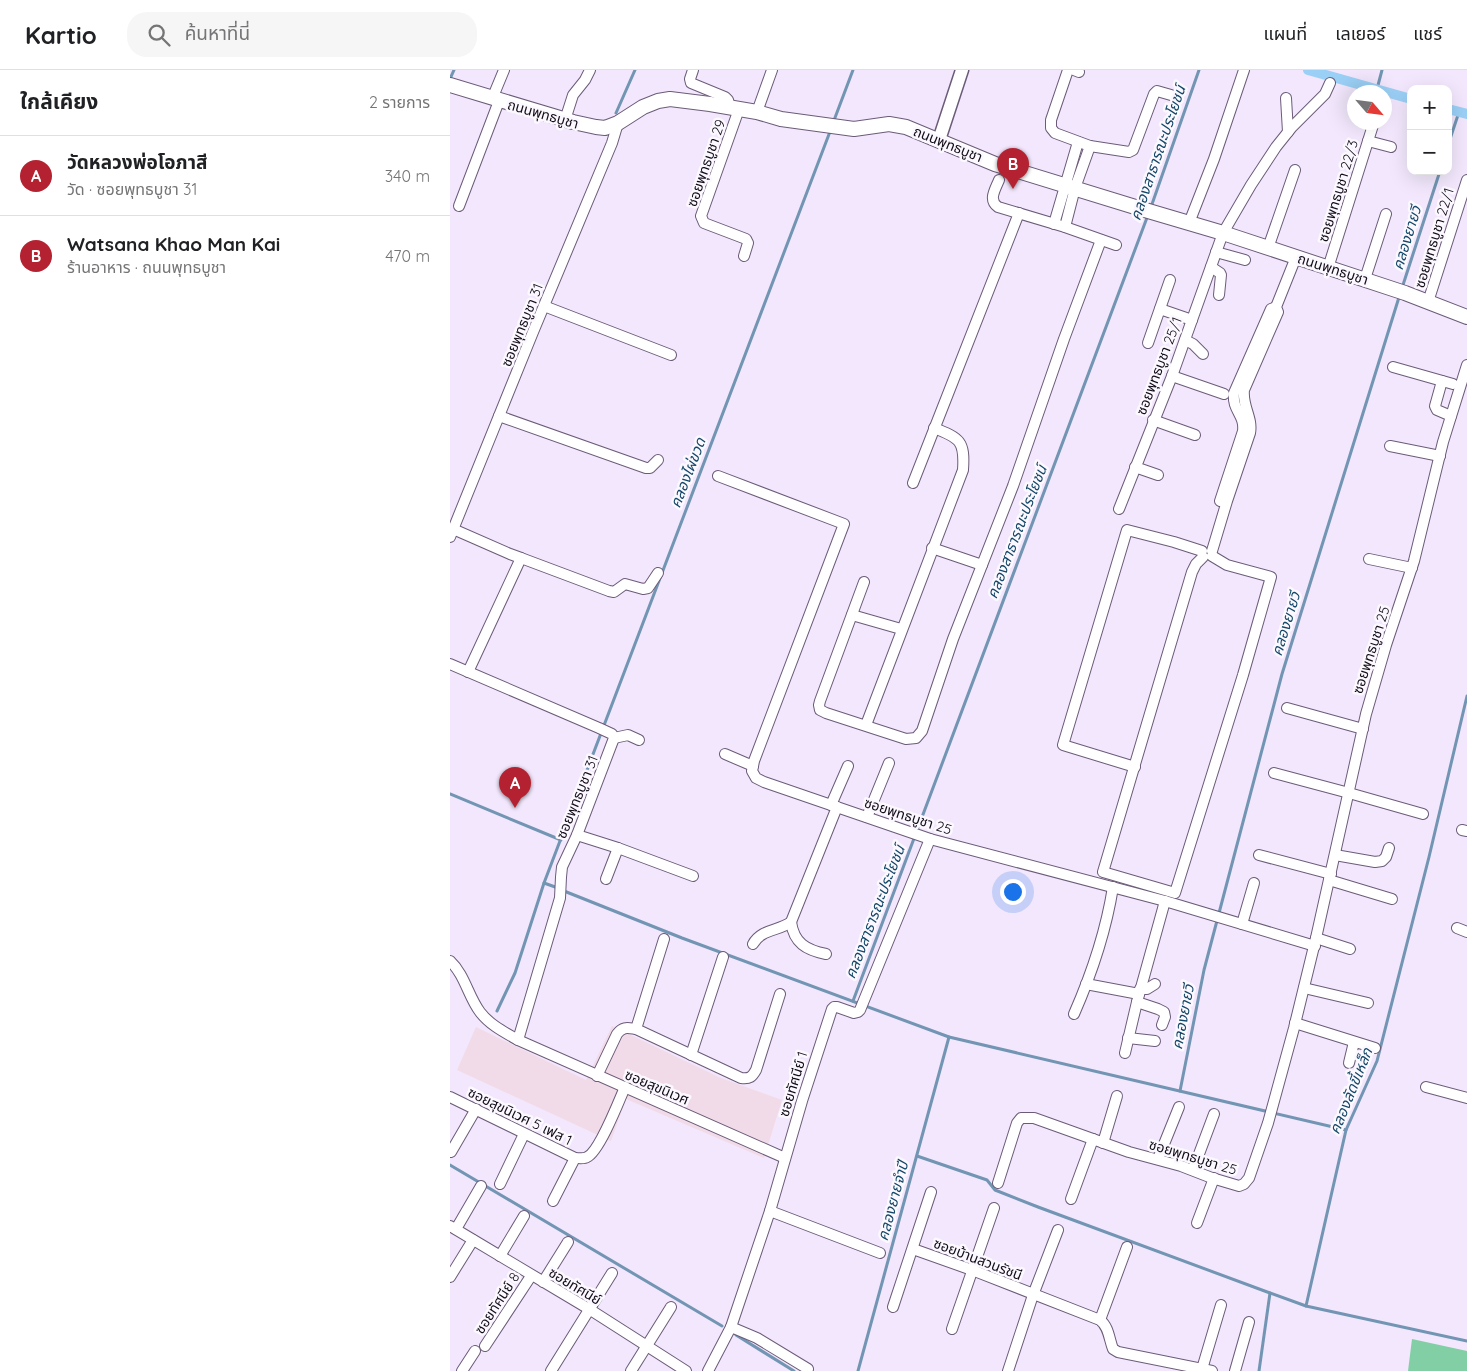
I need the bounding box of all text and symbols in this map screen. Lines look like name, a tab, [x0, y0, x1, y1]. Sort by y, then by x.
search box	[127, 12, 477, 57]
text: Kartio	[25, 20, 97, 50]
icon: search	[145, 21, 173, 49]
text: ค้นหาที่นี่	[185, 21, 250, 45]
text: แผนที่	[1263, 22, 1307, 45]
text: เลเยอร์	[1335, 22, 1385, 45]
text: แชร์	[1413, 22, 1442, 45]
water label: คลองสาธารณะประโยชน์	[1126, 80, 1190, 223]
north arrow	[1347, 85, 1392, 130]
map controls	[1407, 85, 1452, 175]
button: +	[1407, 85, 1452, 130]
text: ใกล้เคียง	[20, 88, 98, 114]
text: 2 รายการ	[369, 92, 430, 112]
street label: ถนนพุทธบูชา	[505, 95, 581, 133]
street label: ซอยพุทธบูชา 29	[683, 117, 729, 209]
street label: ถนนพุทธบูชา	[911, 122, 985, 166]
button: −	[1407, 130, 1452, 175]
street label: ซอยพุทธบูชา 22/3	[1314, 138, 1362, 244]
pin: B	[997, 148, 1029, 189]
text: วัดหลวงพ่อโอภาสี	[67, 150, 207, 174]
text: A	[31, 166, 41, 186]
text: 340 m	[385, 166, 430, 186]
text: วัด · ซอยพุทธบูชา 31	[67, 179, 197, 199]
street label: ซอยพุทธบูชา 22/1	[1410, 186, 1458, 290]
water label: คลองยายวี	[1388, 202, 1426, 272]
text: Watsana Khao Man Kai	[67, 232, 280, 256]
text: B	[31, 246, 41, 266]
text: 470 m	[385, 246, 430, 266]
street label: ถนนพุทธบูชา	[1295, 249, 1371, 289]
text: ร้านอาหาร · ถนนพุทธบูชา	[67, 257, 226, 277]
street label: ซอยพุทธบูชา 31	[497, 281, 547, 369]
street label: ซอยพุทธบูชา 25/1	[1132, 314, 1186, 418]
water label: คลองไผ่ขวด	[665, 434, 710, 511]
water label: คลองสาธารณะประโยชน์	[982, 460, 1052, 601]
water label: คลองยายวี	[1267, 588, 1305, 658]
street label: ซอยพุทธบูชา 25	[1348, 604, 1394, 696]
street label: ซอยพุทธบูชา 31	[552, 753, 602, 841]
pin: A	[499, 767, 531, 808]
street label: ซอยพุทธบูชา 25	[862, 793, 954, 839]
water label: คลองสาธารณะประโยชน์	[840, 840, 910, 981]
your location	[1000, 879, 1026, 905]
water label: คลองยายวี	[1167, 981, 1199, 1051]
water label: คลองลัดขี้เหล็ก	[1324, 1044, 1377, 1137]
street label: ซอยทัศนีย์ 1	[775, 1049, 811, 1119]
street label: ซอยสุขนิเวศ	[622, 1065, 692, 1109]
street label: ซอยสุขนิเวศ 5 เฟส 1	[465, 1083, 575, 1149]
street label: ซอยพุทธบูชา 25	[1147, 1135, 1239, 1179]
water label: คลองยายจำปี	[873, 1157, 913, 1243]
street label: ซอยบ้านสวนรัชนี	[931, 1234, 1025, 1284]
street label: ซอยทัศนีย์	[545, 1263, 605, 1309]
street label: ซอยทัศนีย์ 8	[470, 1269, 524, 1337]

